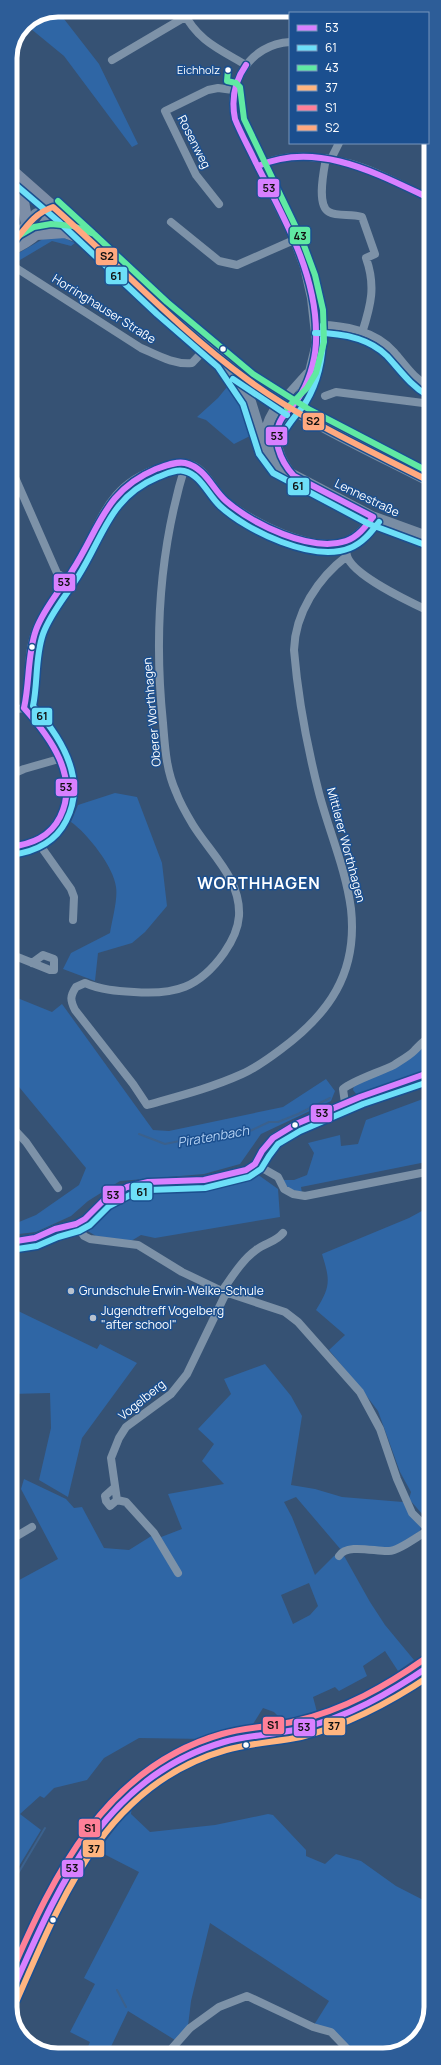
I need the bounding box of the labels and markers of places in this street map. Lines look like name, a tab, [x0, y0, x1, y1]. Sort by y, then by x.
place label: Eichholz	[177, 62, 220, 77]
marker: Eichholz	[223, 65, 233, 75]
unlabelled marker	[218, 344, 228, 354]
unlabelled marker	[27, 642, 37, 652]
unlabelled marker	[290, 1120, 300, 1130]
place label: Grundschule Erwin-Welke-Schule	[79, 1282, 264, 1299]
marker: Grundschule Erwin-Welke-Schule	[66, 1286, 76, 1296]
place label: Jugendtreff Vogelberg "after school"	[101, 1302, 224, 1333]
marker: Jugendtreff Vogelberg "after school"	[88, 1313, 98, 1323]
unlabelled marker	[241, 1740, 251, 1750]
unlabelled marker	[48, 1915, 58, 1925]

